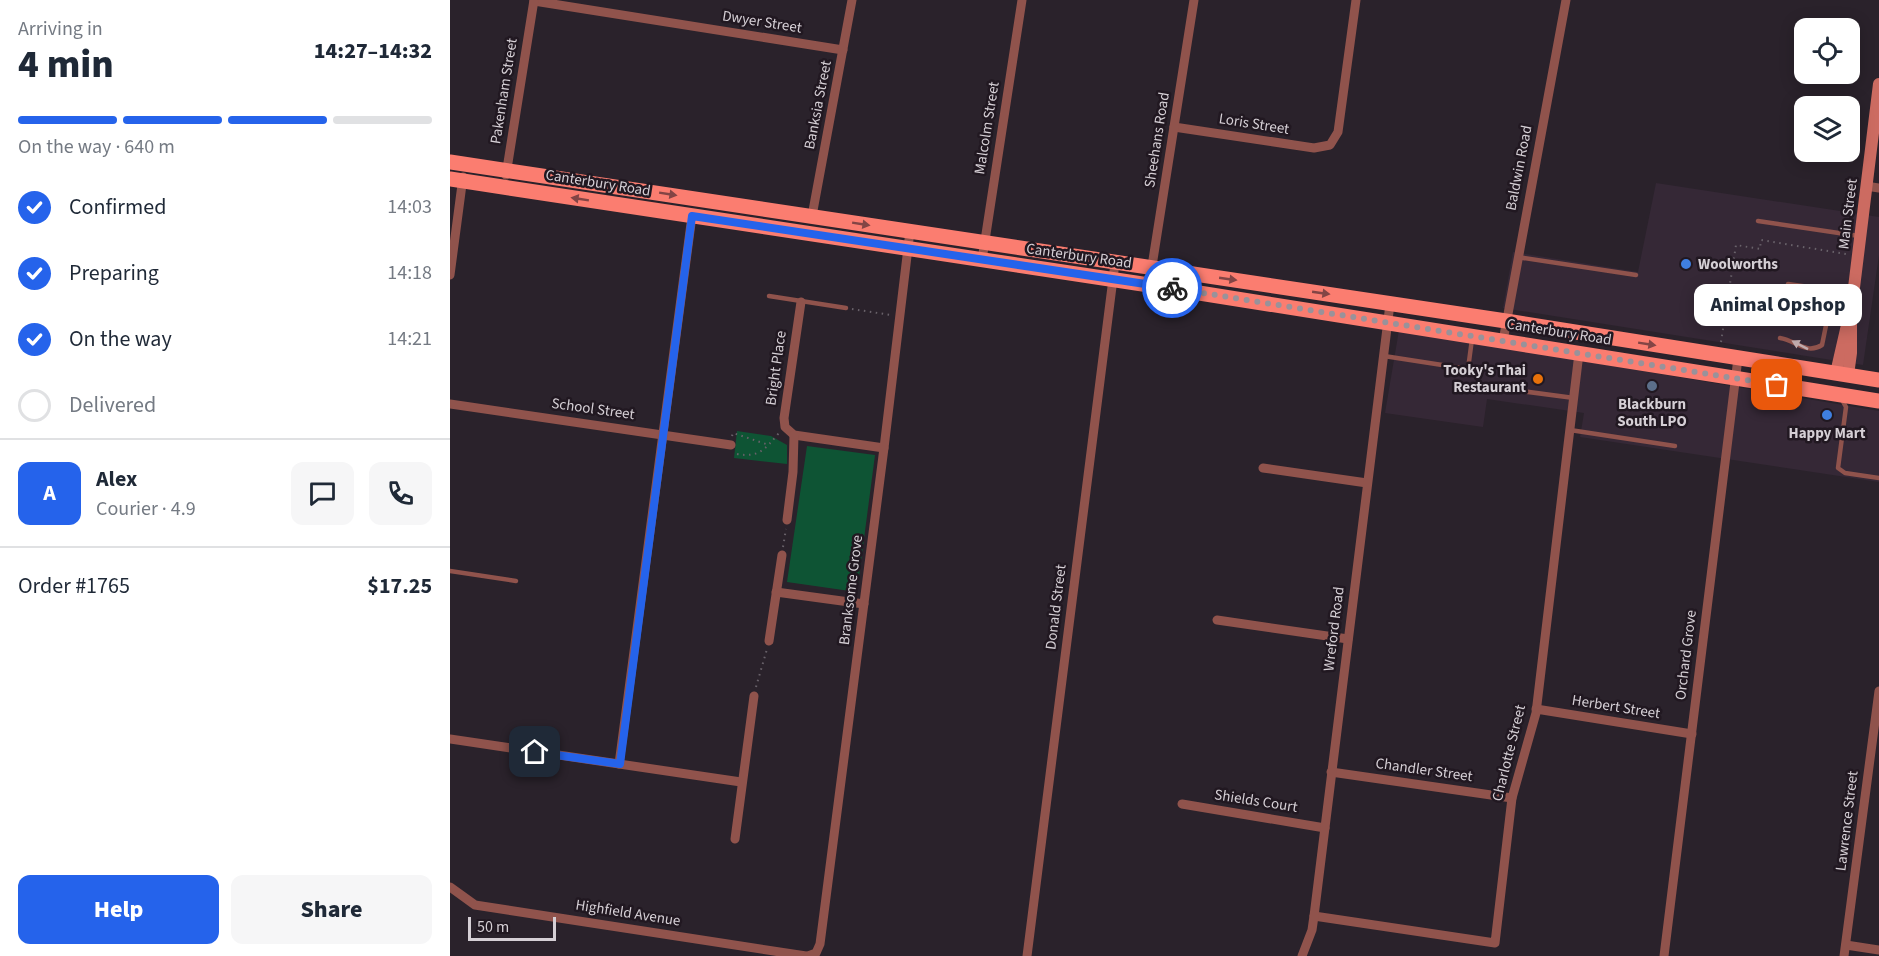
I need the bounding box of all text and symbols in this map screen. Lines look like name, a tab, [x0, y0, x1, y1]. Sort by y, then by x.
street label: Dwyer Street	[721, 5, 803, 39]
text: Arriving in	[18, 15, 103, 43]
map controls	[1794, 18, 1860, 162]
button: locate	[1794, 18, 1860, 84]
text: 14:27–14:32	[314, 35, 432, 67]
text: 4 min	[18, 37, 114, 93]
street label: Pakenham Street	[485, 37, 523, 145]
street label: Banksia Street	[799, 59, 837, 151]
street label: Malcolm Street	[969, 80, 1005, 176]
street label: Sheehans Road	[1139, 91, 1175, 189]
button: layers	[1794, 96, 1860, 162]
street label: Loris Street	[1217, 108, 1291, 140]
street label: Baldwin Road	[1500, 124, 1538, 212]
text: On the way · 640 m	[18, 133, 175, 161]
street label: Canterbury Road	[544, 164, 652, 202]
street label: Main Street	[1833, 178, 1863, 250]
one-way arrow	[659, 190, 678, 199]
icon: check	[18, 191, 51, 224]
text: Confirmed	[69, 191, 166, 223]
text: 14:03	[387, 193, 432, 221]
one-way arrow	[571, 194, 590, 203]
one-way arrow	[852, 219, 871, 228]
street label: Canterbury Road	[1025, 238, 1133, 274]
place label: Woolworths	[1698, 254, 1778, 275]
icon: check	[18, 257, 51, 290]
text: Preparing	[69, 257, 159, 289]
marker: Woolworths	[1679, 257, 1693, 271]
courier	[1142, 258, 1202, 318]
text: 14:18	[387, 259, 432, 287]
icon: bike	[1156, 272, 1189, 305]
one-way arrow	[1218, 275, 1237, 284]
callout: Animal Opshop	[1693, 283, 1861, 325]
one-way arrow	[1311, 289, 1330, 298]
text: Animal Opshop	[1711, 291, 1845, 319]
street label: Canterbury Road	[1505, 313, 1613, 351]
icon: check	[18, 323, 51, 356]
text: On the way	[69, 323, 172, 355]
text: 14:21	[387, 325, 432, 353]
street label: Bright Place	[760, 329, 792, 407]
one-way arrow	[1638, 339, 1657, 348]
one-way arrow	[1791, 340, 1809, 350]
pin	[1751, 359, 1802, 410]
place label: Tooky's Thai Restaurant	[1443, 360, 1526, 398]
icon: bag	[1760, 368, 1793, 401]
marker: Tooky's Thai Restaurant	[1531, 372, 1545, 386]
marker: Blackburn South LPO	[1645, 379, 1659, 393]
text: Delivered	[69, 389, 156, 421]
street label: School Street	[550, 393, 636, 425]
place label: Blackburn South LPO	[1617, 394, 1687, 432]
marker: Happy Mart	[1820, 408, 1834, 422]
place label: Happy Mart	[1789, 423, 1866, 444]
button: chat	[291, 462, 354, 525]
button: phone	[369, 462, 432, 525]
text: Alex	[96, 463, 137, 495]
text: A	[43, 477, 56, 509]
text: Courier · 4.9	[96, 495, 196, 523]
street label: Branksome Grove	[834, 534, 868, 646]
street label: Donald Street	[1040, 563, 1072, 651]
text: Order #1765	[18, 570, 130, 602]
text: $17.25	[367, 570, 432, 602]
street label: Wreford Road	[1318, 585, 1350, 673]
street label: Orchard Grove	[1670, 609, 1702, 701]
street label: Herbert Street	[1570, 690, 1662, 724]
street label: Charlotte Street	[1487, 703, 1531, 803]
pin	[509, 726, 560, 777]
icon: home	[518, 735, 551, 768]
street label: Chandler Street	[1374, 753, 1474, 787]
street label: Lawrence Street	[1830, 770, 1864, 872]
street label: Shields Court	[1213, 784, 1299, 818]
button: Help	[18, 875, 219, 944]
button: Share	[231, 875, 432, 944]
street label: Highfield Avenue	[574, 894, 682, 932]
scale bar	[468, 914, 556, 942]
text: 50 m	[477, 916, 509, 938]

